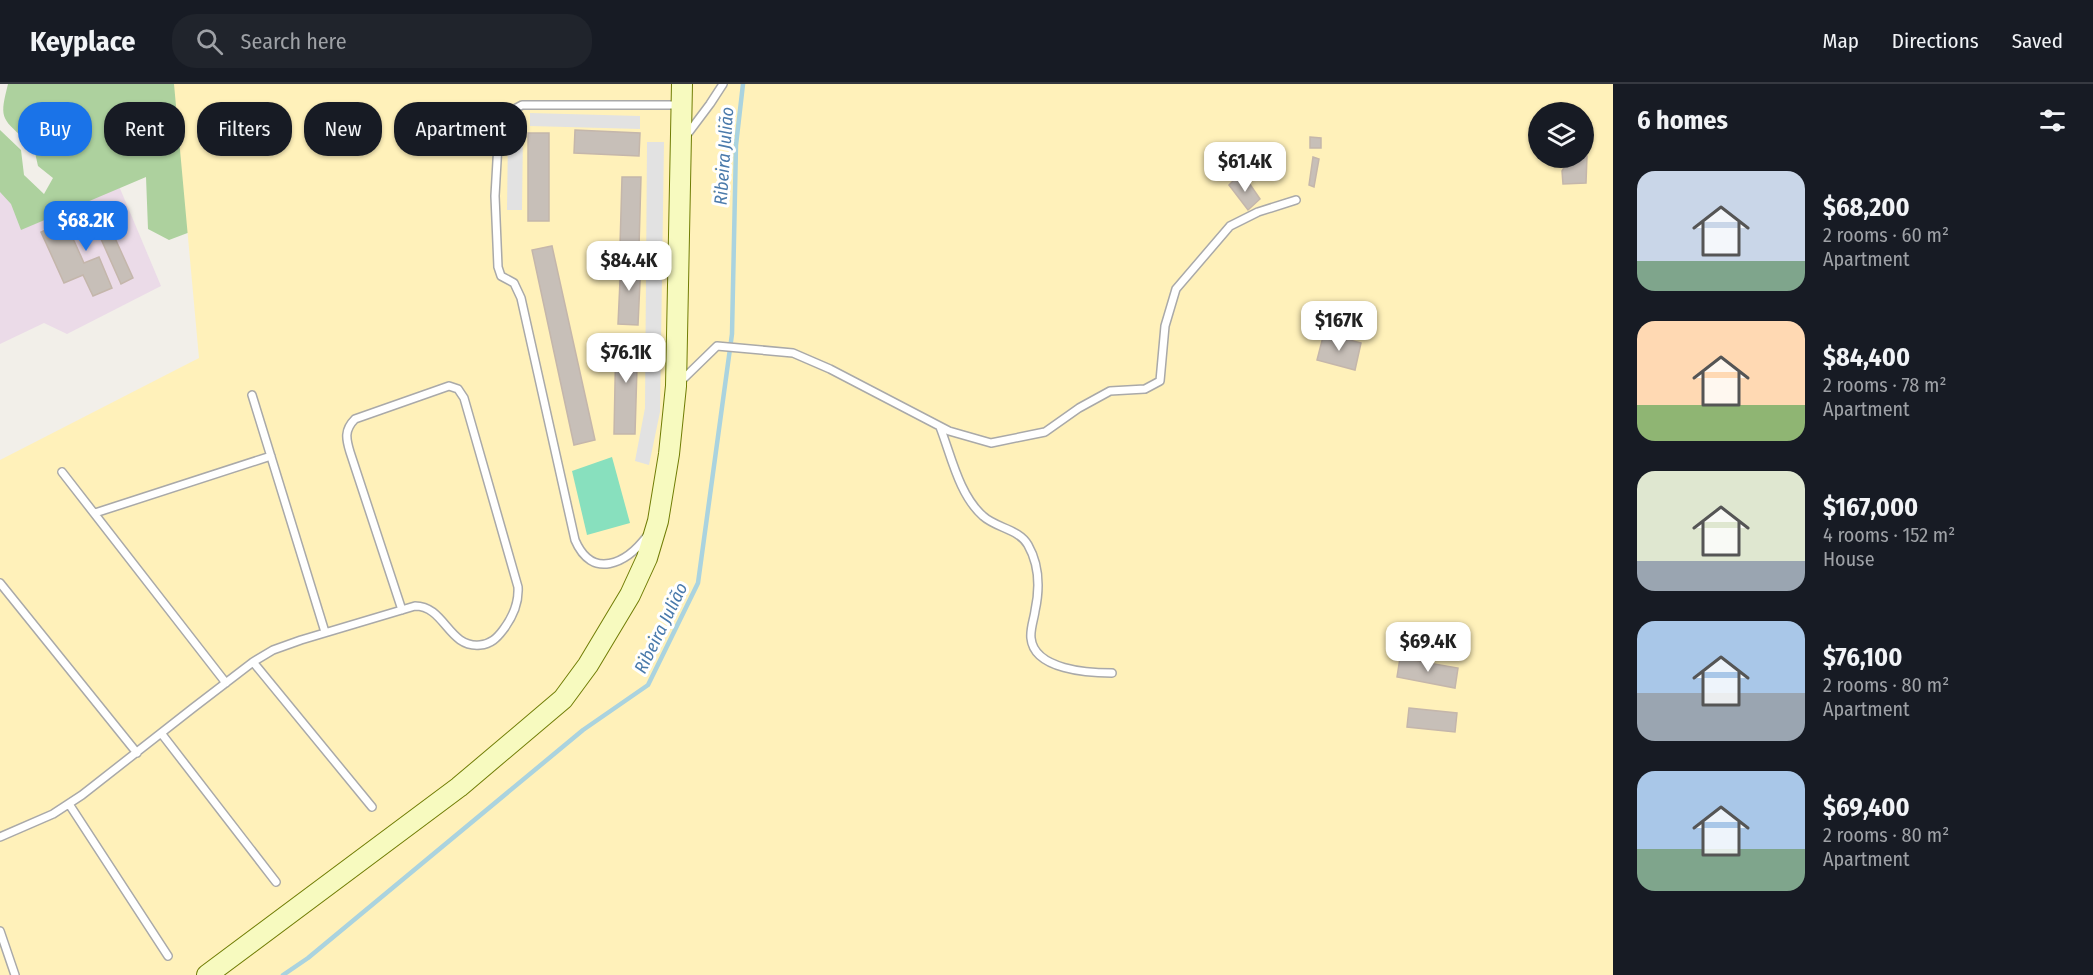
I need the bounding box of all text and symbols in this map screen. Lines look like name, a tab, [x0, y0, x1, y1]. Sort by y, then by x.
search box	[172, 14, 592, 68]
text: Keyplace	[30, 25, 136, 58]
icon: search	[193, 25, 226, 58]
text: Search here	[241, 28, 347, 55]
text: Map	[1822, 28, 1859, 54]
text: Directions	[1892, 28, 1979, 54]
text: Saved	[2012, 28, 2063, 54]
chip: Buy	[18, 102, 92, 156]
chip: Rent	[104, 102, 185, 156]
chip: Filters	[197, 102, 292, 156]
chip: New	[304, 102, 382, 156]
chip: Apartment	[394, 102, 527, 156]
map controls	[1528, 102, 1594, 168]
button: layers	[1528, 102, 1594, 168]
icon: filters	[2036, 104, 2069, 137]
text: 6 homes	[1637, 105, 1728, 136]
water label: Ribeira Julião	[710, 106, 738, 206]
pin: $61.4K	[1196, 142, 1294, 193]
text: $61.4K	[1218, 149, 1272, 173]
text: $68,200	[1823, 192, 1910, 223]
icon: home	[1685, 195, 1757, 267]
pin: $68.2K	[37, 201, 135, 252]
text: $68.2K	[58, 208, 114, 232]
text: 2 rooms · 60 m²	[1823, 223, 1949, 247]
pin: $84.4K	[580, 241, 678, 292]
text: Apartment	[1823, 247, 1910, 271]
text: $84.4K	[601, 248, 657, 272]
pin: $167K	[1297, 301, 1381, 352]
text: $167K	[1315, 308, 1363, 332]
pin: $76.1K	[577, 333, 675, 384]
text: $76.1K	[601, 340, 651, 364]
text: $84,400	[1823, 342, 1910, 373]
icon: home	[1685, 345, 1757, 417]
text: 2 rooms · 78 m²	[1823, 373, 1946, 397]
text: Apartment	[1823, 397, 1910, 421]
text: $167,000	[1823, 492, 1918, 523]
icon: home	[1685, 495, 1757, 567]
text: 4 rooms · 152 m²	[1823, 523, 1955, 547]
text: House	[1823, 547, 1875, 571]
water label: Ribeira Julião	[630, 579, 692, 677]
pin: $69.4K	[1379, 622, 1477, 673]
text: $69.4K	[1400, 629, 1456, 653]
text: $76,100	[1823, 642, 1902, 673]
icon: home	[1685, 645, 1757, 717]
text: 2 rooms · 80 m²	[1823, 673, 1949, 697]
text: Apartment	[1823, 697, 1910, 721]
text: $69,400	[1823, 792, 1910, 823]
icon: home	[1685, 795, 1757, 867]
text: 2 rooms · 80 m²	[1823, 823, 1949, 847]
text: Apartment	[1823, 847, 1910, 871]

